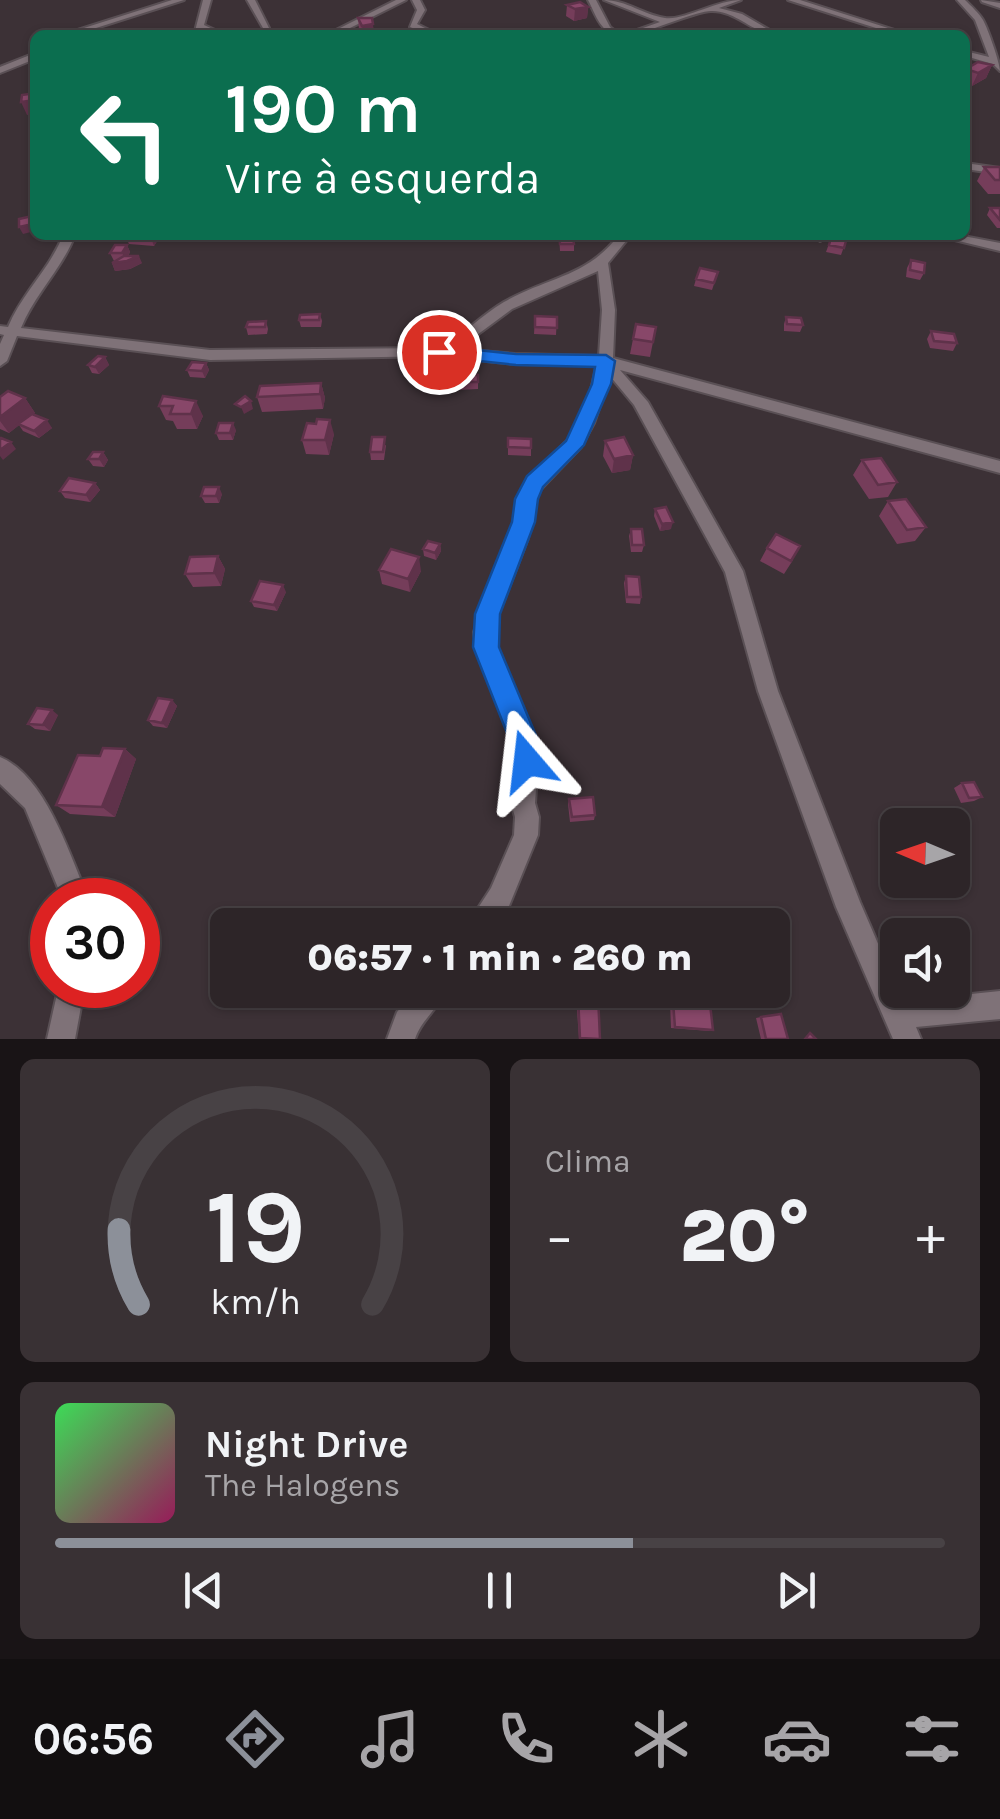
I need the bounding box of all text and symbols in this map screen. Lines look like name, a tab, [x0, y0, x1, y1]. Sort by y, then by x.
text: 190 m	[225, 68, 421, 150]
icon: left	[60, 70, 190, 200]
text: Vire à esquerda	[225, 152, 540, 204]
pin	[397, 310, 482, 395]
icon: arrive	[412, 325, 467, 380]
position arrow	[475, 709, 579, 813]
north arrow	[880, 808, 970, 898]
map controls	[880, 808, 970, 1008]
speed limit sign: 30	[30, 878, 160, 1008]
button: sound	[880, 918, 970, 1008]
text: 06:57 · 1 min · 260 m	[307, 935, 693, 980]
text: Clima	[545, 1143, 631, 1180]
text: 19	[205, 1167, 305, 1288]
text: 20°	[680, 1192, 810, 1280]
text: −	[545, 1204, 574, 1268]
text: +	[916, 1204, 945, 1268]
text: km/h	[210, 1281, 300, 1323]
text: Night Drive	[205, 1422, 408, 1467]
text: The Halogens	[205, 1467, 400, 1504]
icon: previous	[176, 1563, 231, 1618]
icon: pause	[472, 1563, 527, 1618]
icon: next	[769, 1563, 824, 1618]
icon: directions	[220, 1704, 290, 1774]
icon: music	[355, 1704, 425, 1774]
icon: phone	[491, 1704, 561, 1774]
icon: climate	[626, 1704, 696, 1774]
icon: car	[762, 1704, 832, 1774]
icon: filters	[897, 1704, 967, 1774]
text: 06:56	[33, 1713, 154, 1765]

